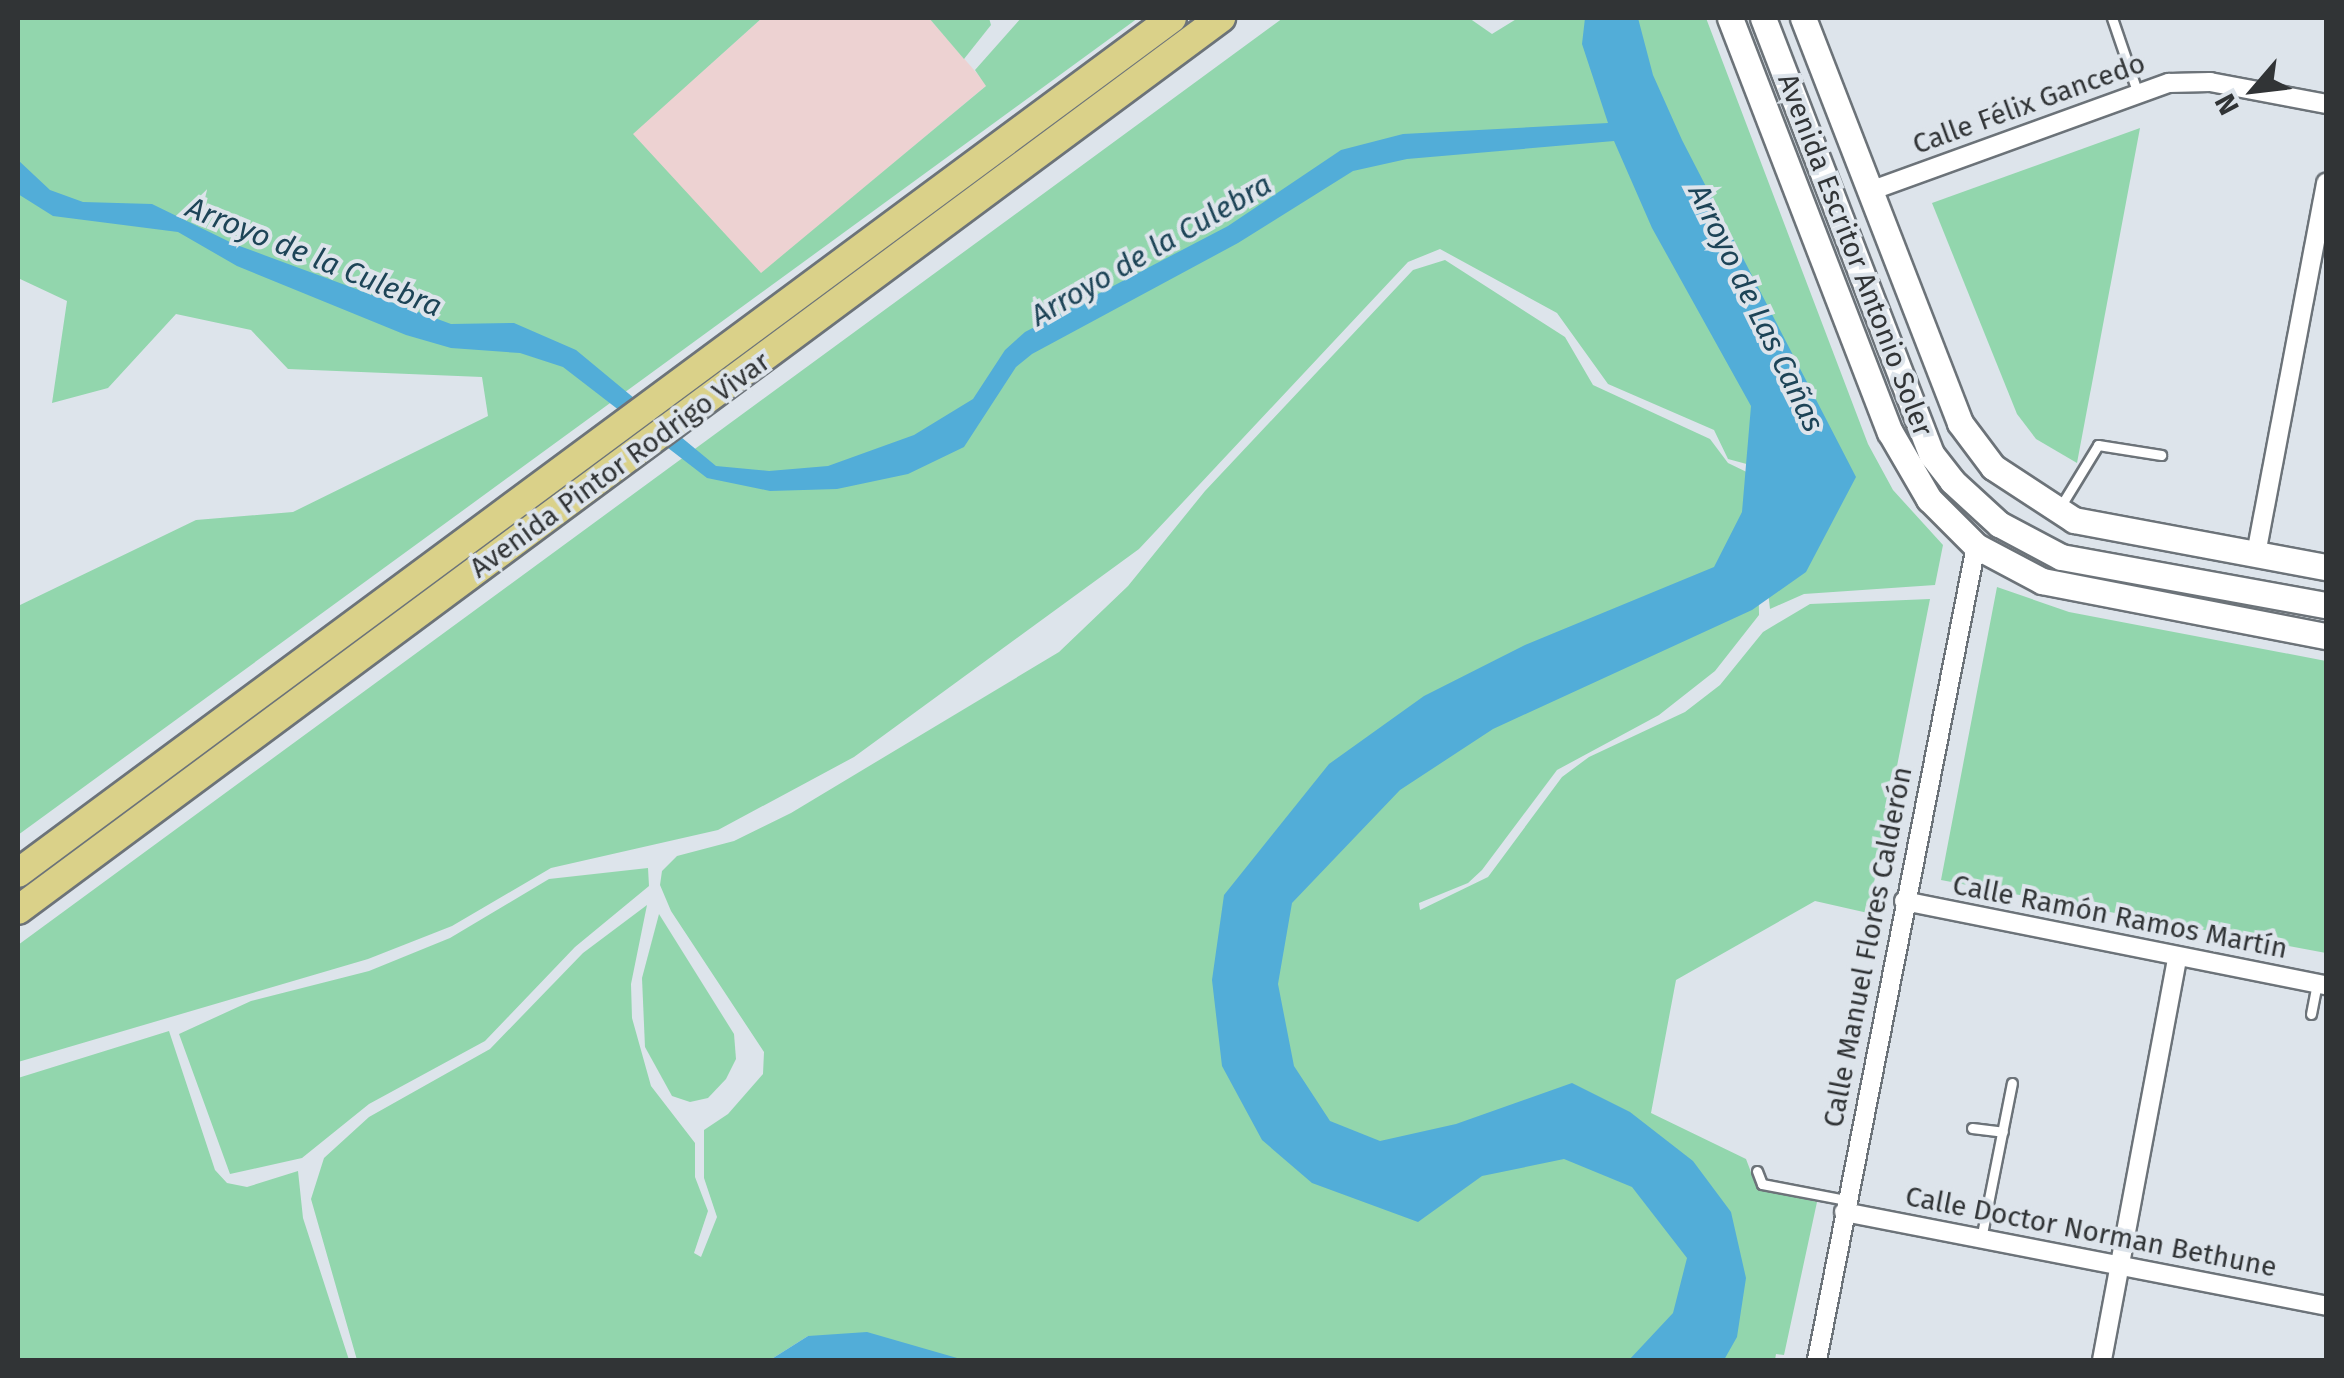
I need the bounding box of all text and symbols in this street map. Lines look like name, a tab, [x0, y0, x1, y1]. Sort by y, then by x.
north arrow	[2204, 40, 2304, 140]
street label: Calle Félix Gancedo	[1908, 46, 2150, 162]
street label: Avenida Escritor Antonio Soler	[1770, 69, 1940, 441]
text: N	[2208, 88, 2246, 120]
water label: Arroyo de la Culebra	[1024, 166, 1278, 334]
water label: Arroyo de Las Cañas	[1680, 178, 1832, 438]
water label: Arroyo de la Culebra	[181, 189, 447, 325]
street label: Avenida Pintor Rodrigo Vivar	[463, 345, 777, 585]
street label: Calle Manuel Flores Calderón	[1817, 764, 1919, 1130]
street label: Calle Ramón Ramos Martín	[1950, 868, 2290, 966]
street label: Calle Doctor Norman Bethune	[1903, 1179, 2279, 1285]

